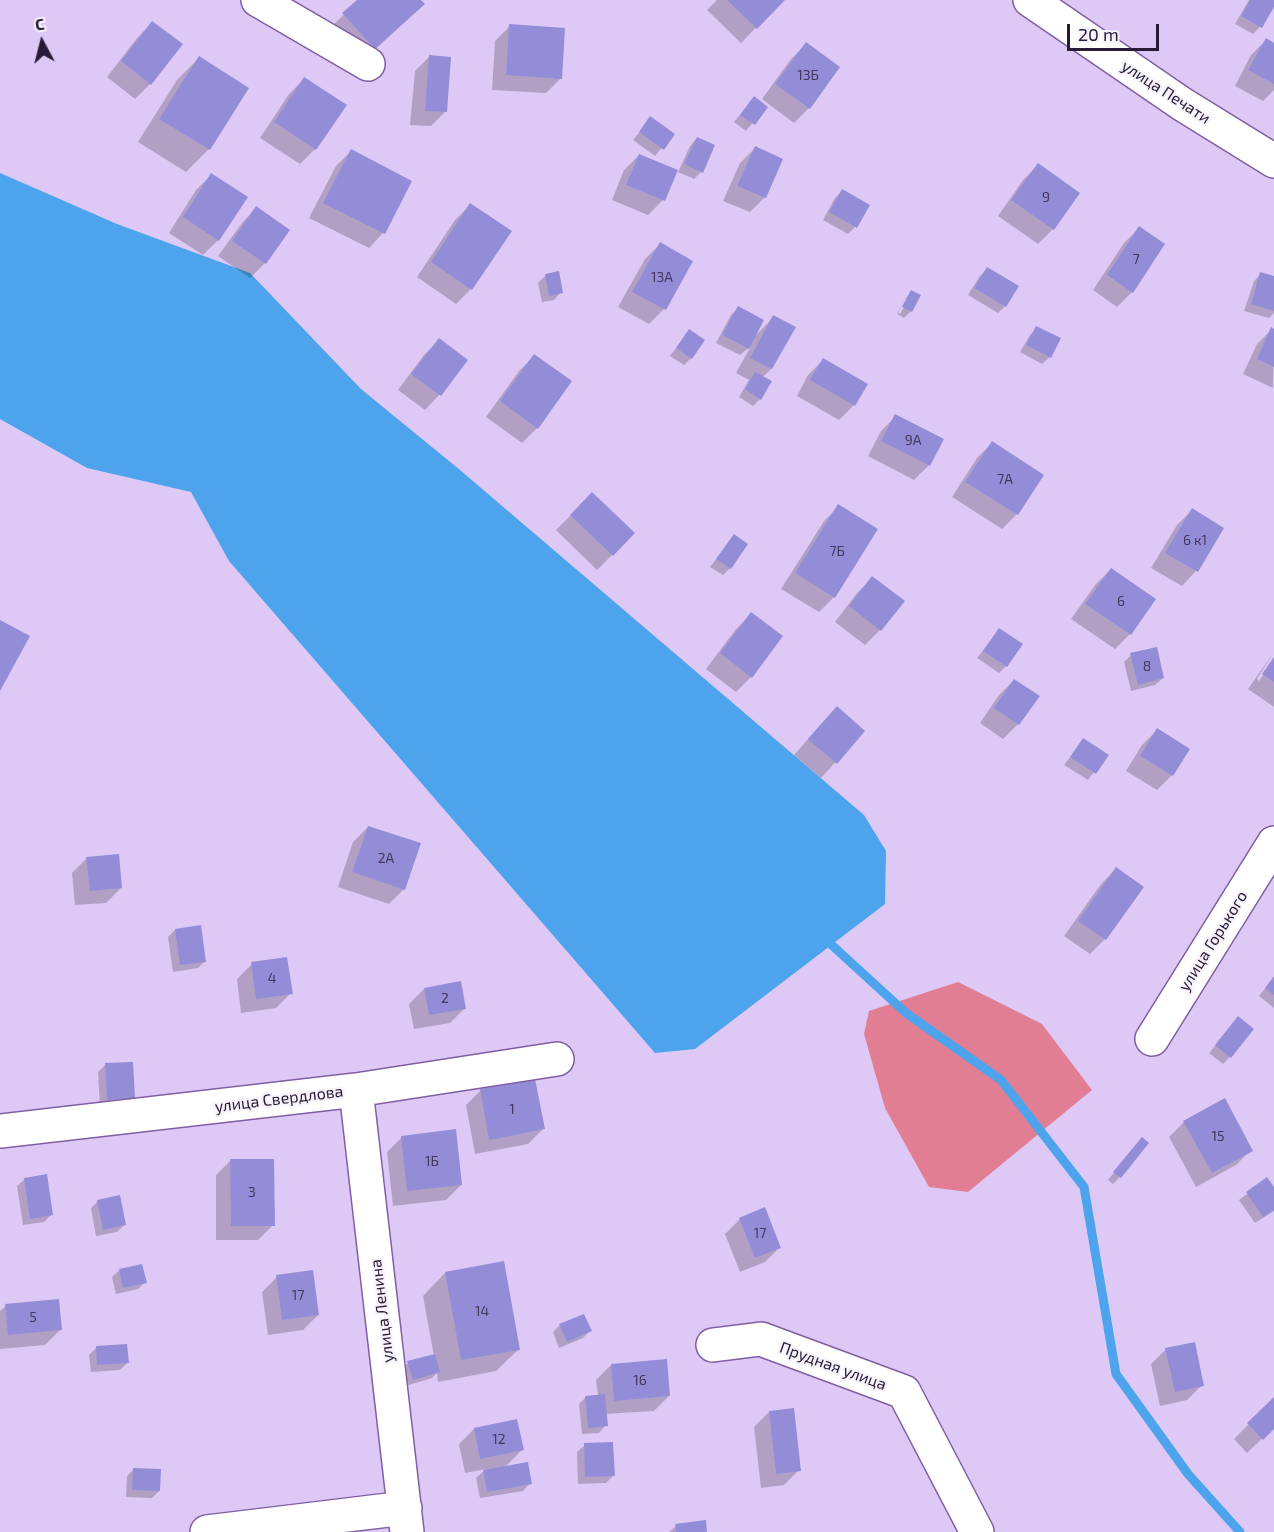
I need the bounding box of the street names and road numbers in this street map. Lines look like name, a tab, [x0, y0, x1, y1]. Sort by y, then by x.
street label: улица Печати	[1118, 56, 1214, 128]
street label: улица Горького	[1174, 887, 1252, 995]
street label: улица Свердлова	[214, 1082, 344, 1116]
street label: улица Ленина	[366, 1258, 398, 1364]
street label: Прудная улица	[777, 1338, 889, 1394]

